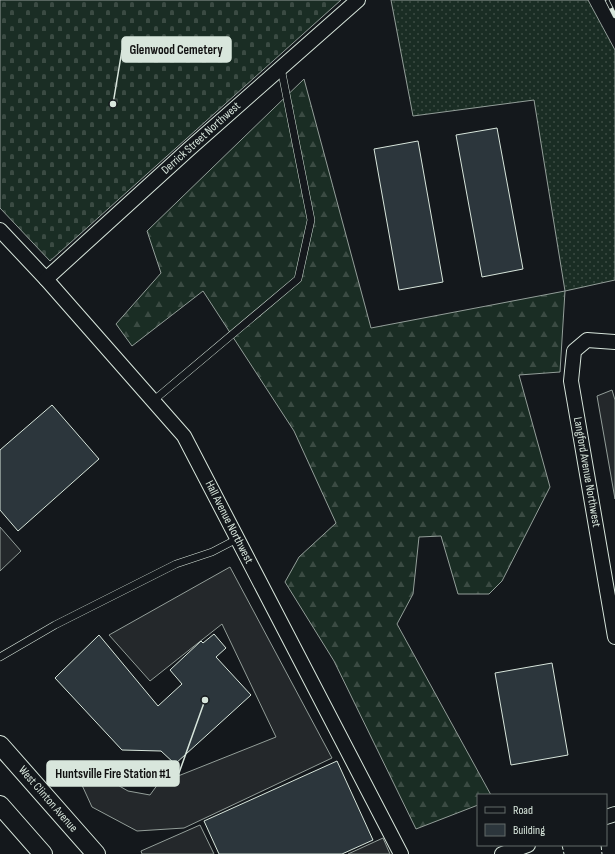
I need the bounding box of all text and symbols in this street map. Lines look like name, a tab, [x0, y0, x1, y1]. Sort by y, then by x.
callout: Glenwood Cemetery	[122, 37, 231, 62]
text: Glenwood Cemetery	[129, 42, 223, 58]
street label: Derrick Street Northwest	[158, 98, 244, 177]
street label: Langford Avenue Northwest	[570, 416, 604, 529]
street label: Hall Avenue Northwest	[202, 478, 257, 566]
callout: Huntsville Fire Station #1	[47, 761, 179, 786]
street label: West Clinton Avenue	[15, 763, 81, 835]
text: Huntsville Fire Station #1	[55, 766, 171, 782]
legend	[477, 794, 607, 846]
text: Road	[513, 803, 533, 818]
text: Building	[513, 823, 545, 838]

